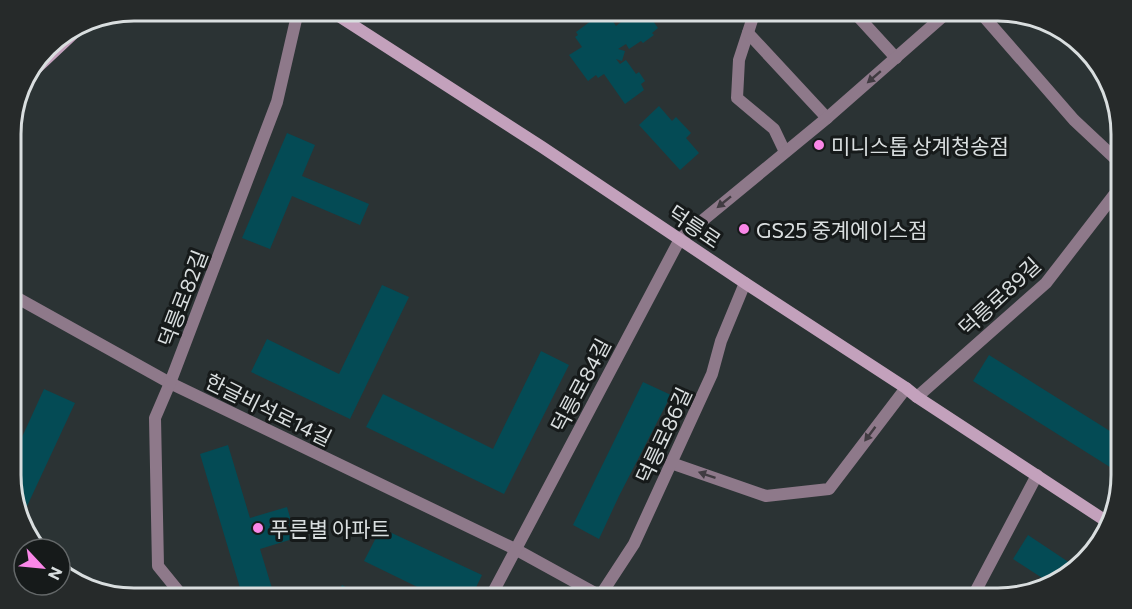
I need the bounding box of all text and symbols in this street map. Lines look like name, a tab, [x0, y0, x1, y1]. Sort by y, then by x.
one-way arrow	[867, 70, 882, 83]
place label: 미니스톱 상계청송점	[831, 133, 1009, 158]
marker: 미니스톱 상계청송점	[812, 138, 826, 152]
one-way arrow	[717, 195, 732, 208]
street label: 덕릉로	[664, 199, 726, 253]
place label: GS25 중계에이스점	[756, 217, 927, 242]
marker: GS25 중계에이스점	[737, 222, 751, 236]
street label: 덕릉로82길	[152, 246, 212, 350]
street label: 덕릉로89길	[953, 252, 1045, 340]
street label: 덕릉로84길	[545, 334, 615, 436]
street label: 한글비석로14길	[202, 368, 336, 450]
street label: 덕릉로86길	[630, 383, 696, 487]
one-way arrow	[865, 427, 877, 442]
one-way arrow	[697, 470, 715, 480]
place label: 푸른별 아파트	[270, 516, 390, 541]
marker: 푸른별 아파트	[251, 521, 265, 535]
north arrow	[12, 537, 72, 597]
text: N	[45, 564, 67, 583]

